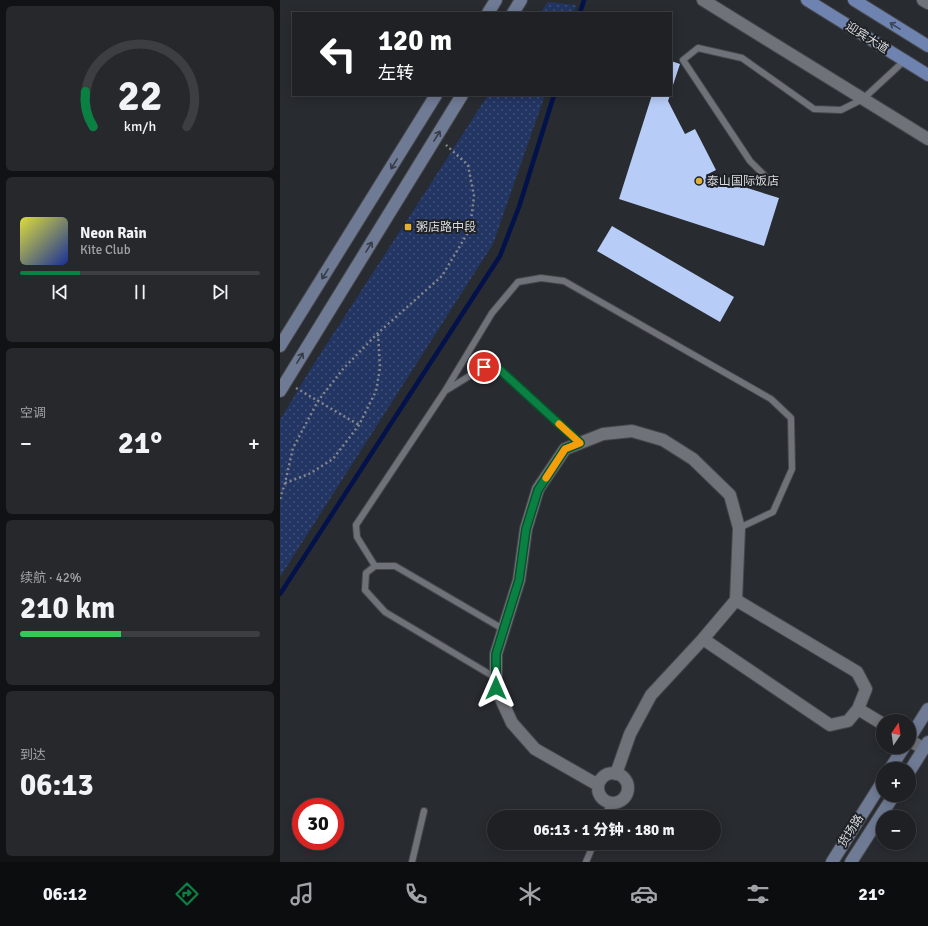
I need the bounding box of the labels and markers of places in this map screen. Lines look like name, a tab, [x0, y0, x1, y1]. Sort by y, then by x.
place label: 泰山国际饭店	[707, 174, 779, 189]
marker: 泰山国际饭店	[694, 176, 704, 186]
place label: 粥店路中段	[416, 220, 476, 235]
marker: 粥店路中段	[403, 222, 413, 232]
pin	[467, 350, 501, 384]

